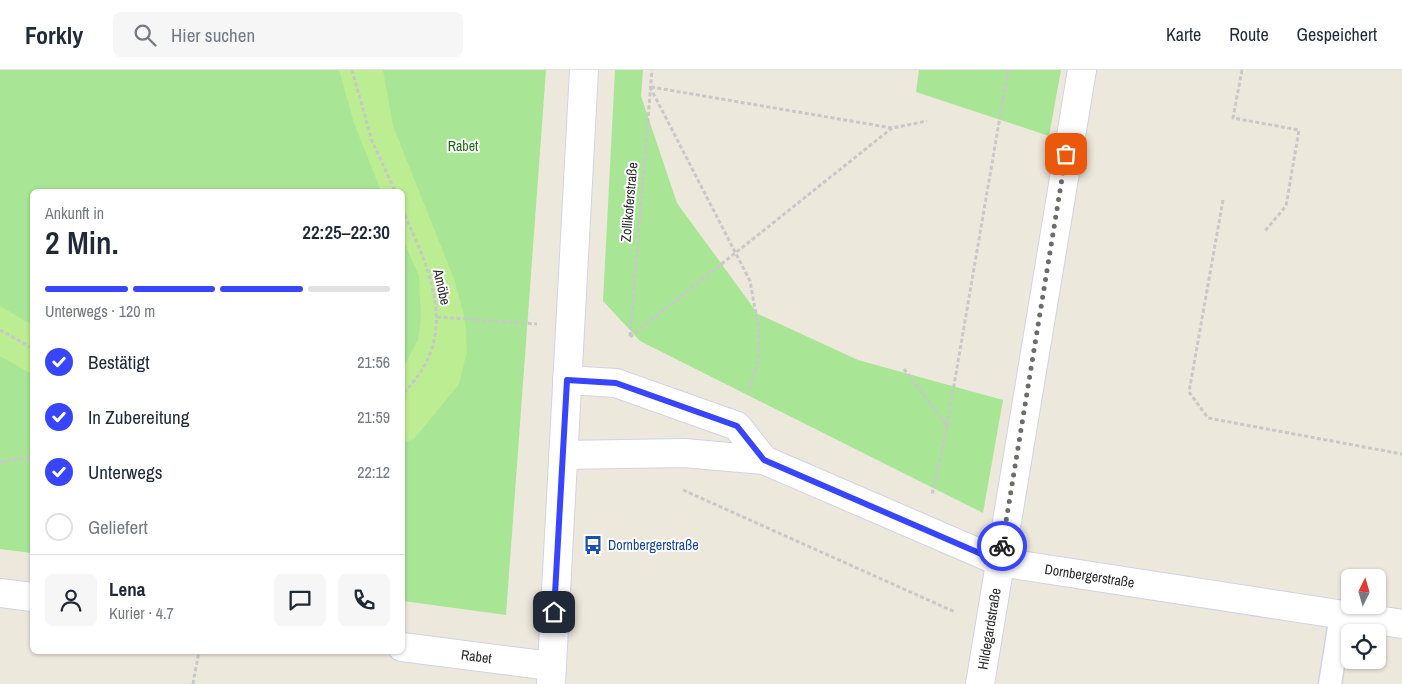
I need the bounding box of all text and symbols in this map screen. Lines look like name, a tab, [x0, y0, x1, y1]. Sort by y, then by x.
search box	[113, 12, 463, 57]
text: Forkly	[25, 19, 83, 51]
icon: search	[131, 21, 159, 49]
text: Hier suchen	[171, 22, 255, 48]
text: Karte	[1166, 22, 1201, 47]
text: Route	[1229, 22, 1269, 47]
text: Gespeichert	[1297, 22, 1377, 47]
pin	[1045, 133, 1087, 175]
park label: Rabet	[448, 137, 478, 155]
icon: bag	[1052, 140, 1080, 168]
street label: Zollikoferstraße	[617, 161, 641, 243]
text: Ankunft in	[45, 202, 104, 224]
text: 22:25–22:30	[302, 219, 390, 245]
text: 2 Min.	[45, 221, 119, 264]
street label: Amöbe	[429, 266, 455, 307]
text: Unterwegs · 120 m	[45, 300, 155, 322]
icon: check	[45, 348, 73, 376]
text: Bestätigt	[88, 349, 150, 375]
text: 21:56	[357, 351, 390, 373]
icon: check	[45, 403, 73, 431]
text: In Zubereitung	[88, 404, 189, 430]
text: 21:59	[357, 406, 390, 428]
icon: check	[45, 458, 73, 486]
text: Unterwegs	[88, 459, 162, 485]
text: 22:12	[357, 461, 390, 483]
text: Geliefert	[88, 514, 148, 540]
courier	[977, 521, 1027, 571]
icon: bike	[988, 532, 1016, 560]
bus stop icon: Dornbergerstraße	[582, 534, 604, 556]
place label: Dornbergerstraße	[608, 536, 699, 554]
street label: Dornbergerstraße	[1043, 560, 1136, 592]
north arrow	[1341, 569, 1386, 614]
map controls	[1341, 569, 1386, 669]
button: person	[45, 574, 97, 626]
button: chat	[274, 574, 326, 626]
button: phone	[338, 574, 390, 626]
text: Lena	[109, 576, 145, 602]
street label: Hildegardstraße	[974, 587, 1005, 671]
pin	[533, 591, 575, 633]
icon: home	[540, 598, 568, 626]
text: Kurier · 4.7	[109, 602, 174, 624]
button: locate	[1341, 624, 1386, 669]
street label: Rabet	[460, 646, 493, 667]

